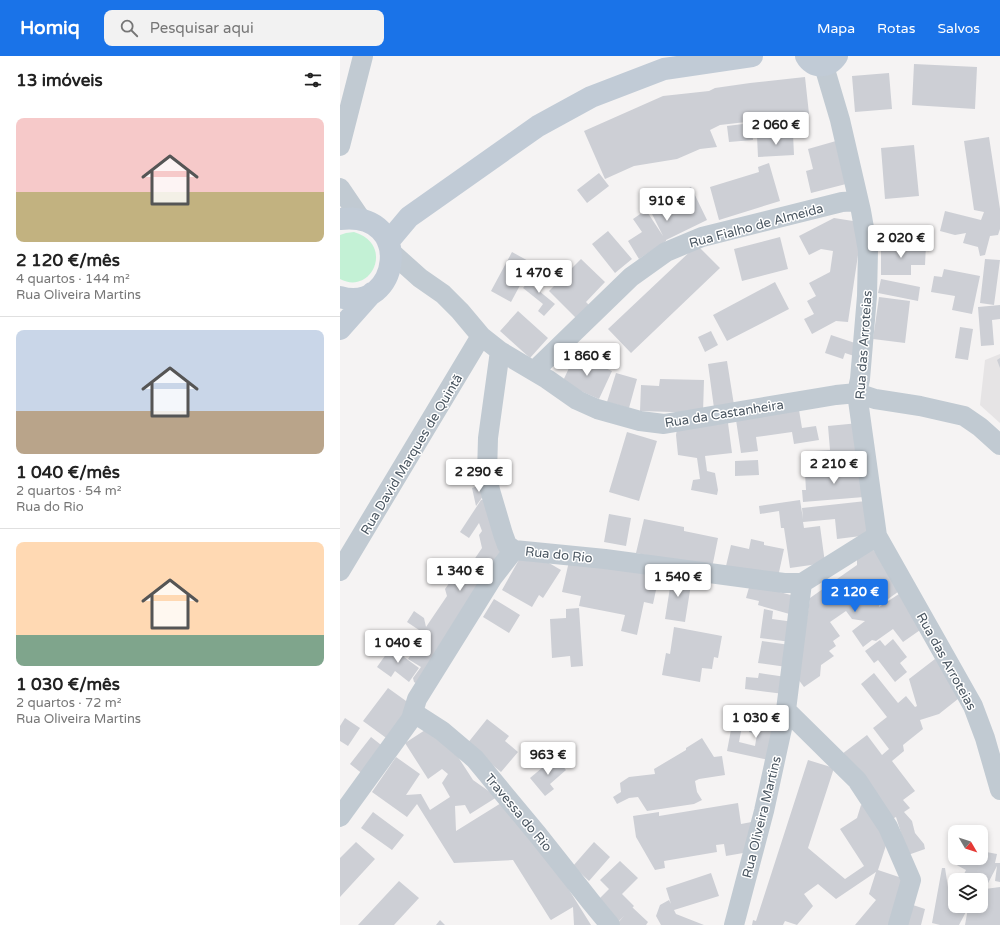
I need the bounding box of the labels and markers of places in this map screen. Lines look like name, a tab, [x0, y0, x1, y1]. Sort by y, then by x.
pin: 2 060 €	[739, 112, 813, 146]
pin: 910 €	[639, 188, 695, 222]
pin: 2 020 €	[864, 225, 938, 259]
pin: 1 470 €	[502, 260, 576, 294]
pin: 1 860 €	[550, 343, 624, 377]
pin: 2 210 €	[797, 451, 871, 485]
pin: 2 290 €	[442, 459, 516, 493]
pin: 1 340 €	[423, 558, 497, 592]
pin: 1 540 €	[641, 564, 715, 598]
pin: 2 120 €	[818, 579, 892, 613]
pin: 1 040 €	[361, 630, 435, 664]
pin: 1 030 €	[719, 705, 793, 739]
pin: 963 €	[520, 742, 576, 776]

